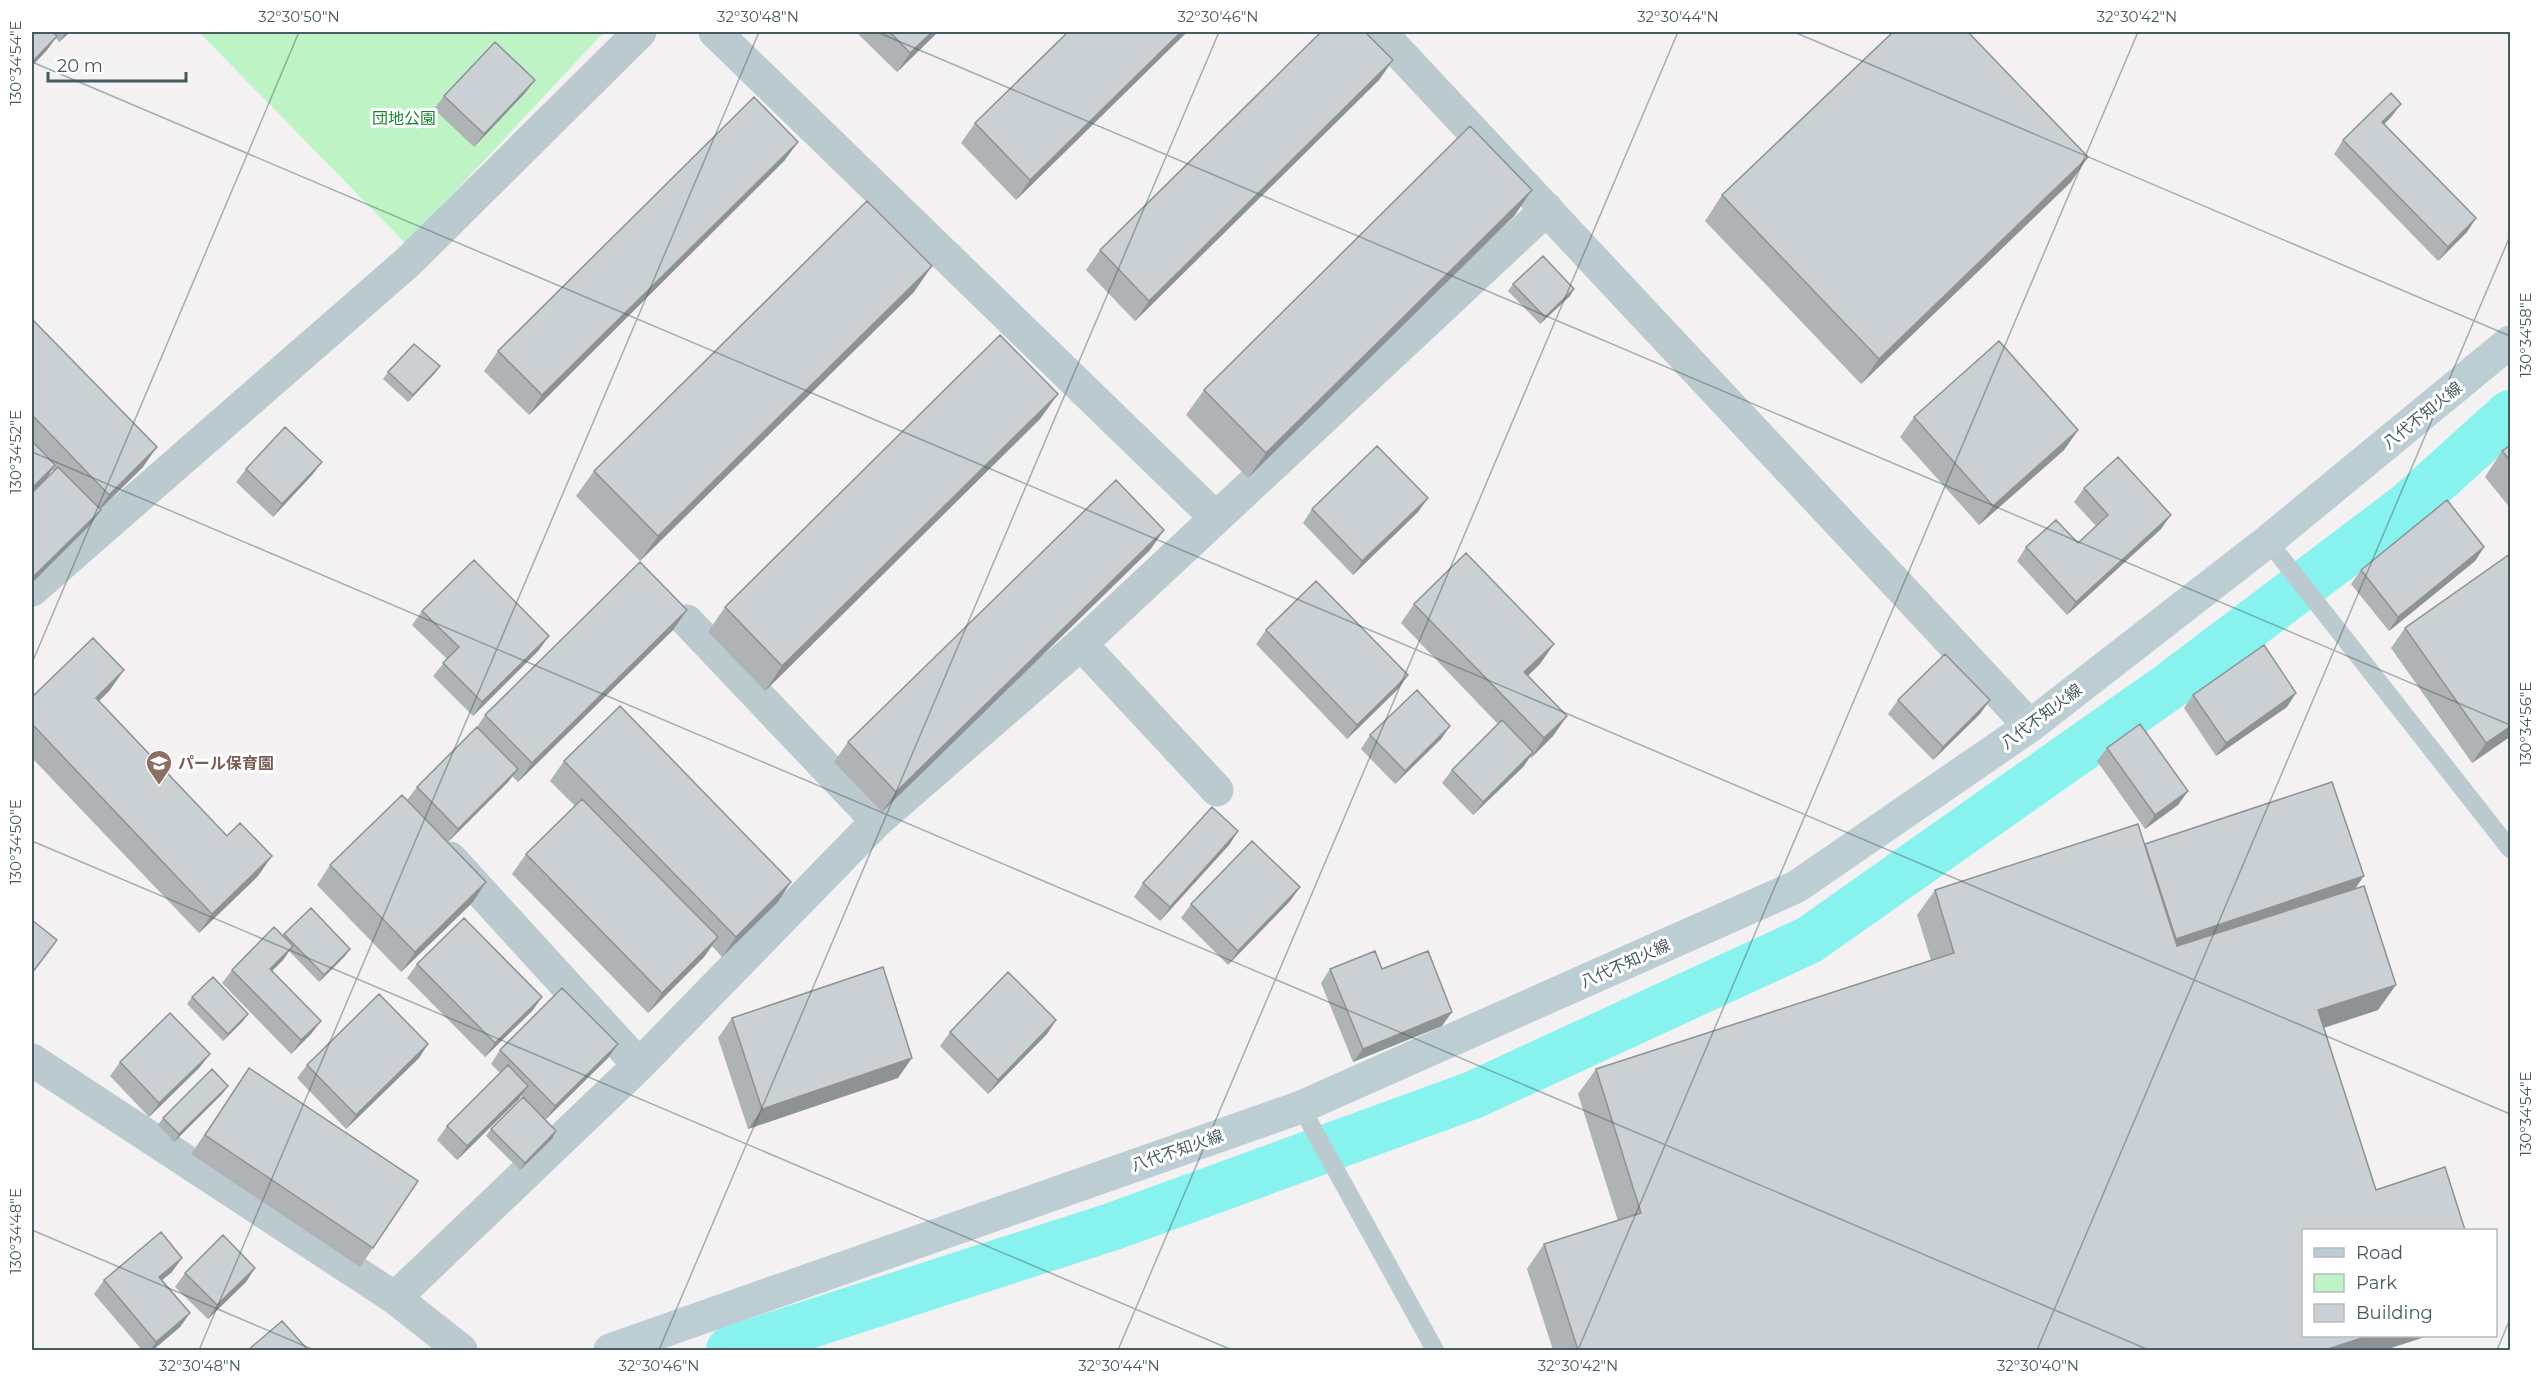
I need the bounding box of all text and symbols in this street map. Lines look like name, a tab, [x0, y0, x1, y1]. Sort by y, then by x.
text: 32°30'50"N	[258, 7, 340, 26]
text: 32°30'48"N	[717, 7, 799, 26]
text: 32°30'46"N	[1177, 7, 1259, 26]
text: 32°30'44"N	[1637, 7, 1719, 26]
text: 32°30'42"N	[2097, 7, 2177, 26]
text: 130°34'54"E	[6, 20, 25, 106]
scale bar	[48, 45, 186, 83]
text: 20 m	[57, 55, 103, 77]
park label: 団地公園	[372, 109, 436, 128]
text: 130°34'58"E	[2516, 292, 2535, 378]
street label: 八代不知火線	[2379, 378, 2466, 453]
text: 130°34'52"E	[6, 410, 25, 494]
street label: 八代不知火線	[1997, 680, 2085, 753]
text: 130°34'56"E	[2516, 682, 2535, 766]
school or university icon: パール保育園	[144, 748, 174, 786]
place label: パール保育園	[178, 754, 274, 773]
text: 130°34'50"E	[6, 799, 25, 885]
street label: 八代不知火線	[1577, 935, 1673, 992]
text: 130°34'54"E	[2516, 1071, 2535, 1157]
street label: 八代不知火線	[1129, 1126, 1226, 1175]
text: 130°34'48"E	[6, 1188, 25, 1274]
legend	[2302, 1229, 2497, 1337]
text: Road	[2356, 1242, 2403, 1264]
text: Park	[2356, 1272, 2397, 1294]
text: Building	[2356, 1302, 2433, 1324]
text: 32°30'48"N	[159, 1356, 241, 1375]
text: 32°30'46"N	[618, 1356, 700, 1375]
text: 32°30'44"N	[1078, 1356, 1160, 1375]
text: 32°30'42"N	[1538, 1356, 1618, 1375]
text: 32°30'40"N	[1997, 1356, 2079, 1375]

